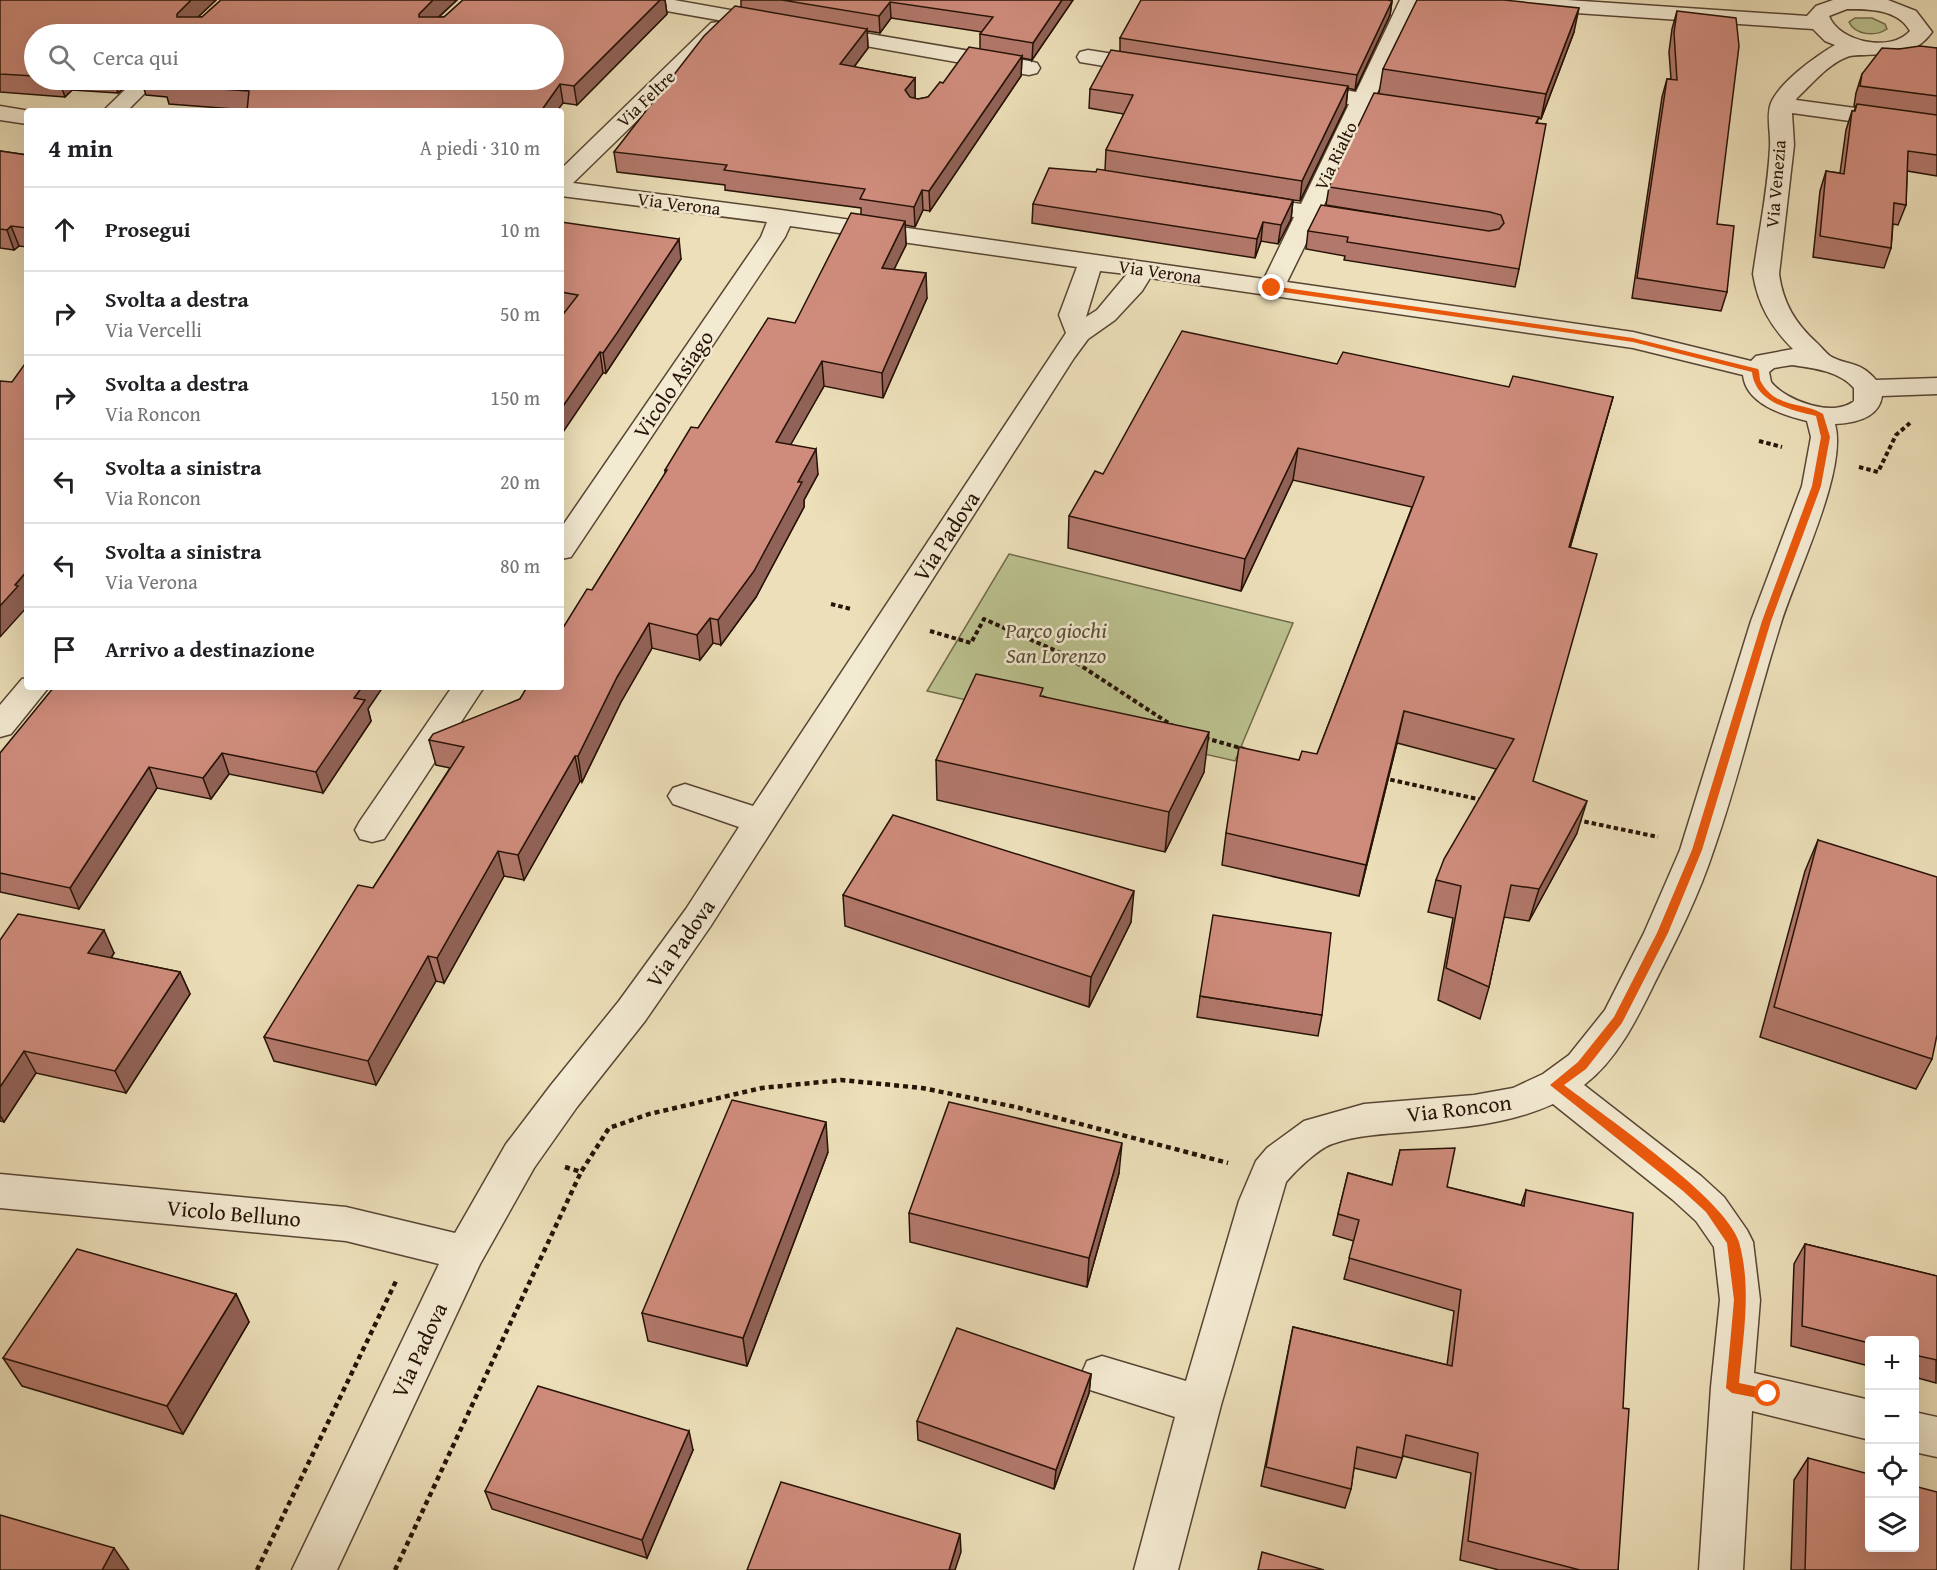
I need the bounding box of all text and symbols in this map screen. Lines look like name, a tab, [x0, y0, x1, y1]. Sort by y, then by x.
search box	[24, 24, 564, 90]
icon: search	[45, 41, 78, 74]
text: Cerca qui	[93, 41, 179, 73]
street label: Via Feltre	[610, 64, 681, 134]
street label: Via Rialto	[1307, 117, 1364, 195]
text: 4 min	[48, 128, 113, 167]
text: A piedi · 310 m	[420, 133, 540, 162]
street label: Via Venezia	[1758, 138, 1793, 229]
street label: Via Verona	[636, 185, 723, 222]
icon: ahead	[48, 213, 81, 246]
text: Prosegui	[105, 213, 191, 245]
text: 10 m	[500, 215, 540, 244]
street label: Via Verona	[1117, 252, 1204, 291]
route end	[1258, 274, 1284, 300]
text: Svolta a destra	[105, 283, 249, 315]
icon: right	[48, 297, 81, 330]
text: 50 m	[500, 299, 540, 328]
text: Via Vercelli	[105, 315, 202, 344]
street label: Vicolo Asiago	[625, 323, 721, 445]
text: Svolta a destra	[105, 367, 249, 399]
icon: right	[48, 381, 81, 414]
text: 150 m	[490, 383, 540, 412]
text: Via Roncon	[105, 399, 201, 428]
text: Svolta a sinistra	[105, 451, 262, 483]
icon: left	[48, 465, 81, 498]
text: 20 m	[500, 467, 540, 496]
text: Via Roncon	[105, 483, 201, 512]
street label: Via Padova	[905, 484, 987, 587]
text: Svolta a sinistra	[105, 535, 262, 567]
icon: left	[48, 549, 81, 582]
text: 80 m	[500, 551, 540, 580]
text: Via Verona	[105, 567, 198, 596]
park label: Parco giochi San Lorenzo	[1004, 614, 1107, 671]
icon: arrive	[48, 633, 81, 666]
text: Arrivo a destinazione	[105, 633, 315, 665]
street label: Via Padova	[638, 892, 723, 994]
street label: Via Roncon	[1405, 1086, 1514, 1130]
street label: Vicolo Belluno	[166, 1191, 302, 1235]
street label: Via Padova	[383, 1297, 455, 1403]
map controls	[1865, 1336, 1919, 1552]
button: +	[1865, 1336, 1919, 1390]
route start	[1754, 1380, 1780, 1406]
button: −	[1865, 1390, 1919, 1444]
button: locate	[1865, 1444, 1919, 1498]
button: layers	[1865, 1498, 1919, 1552]

